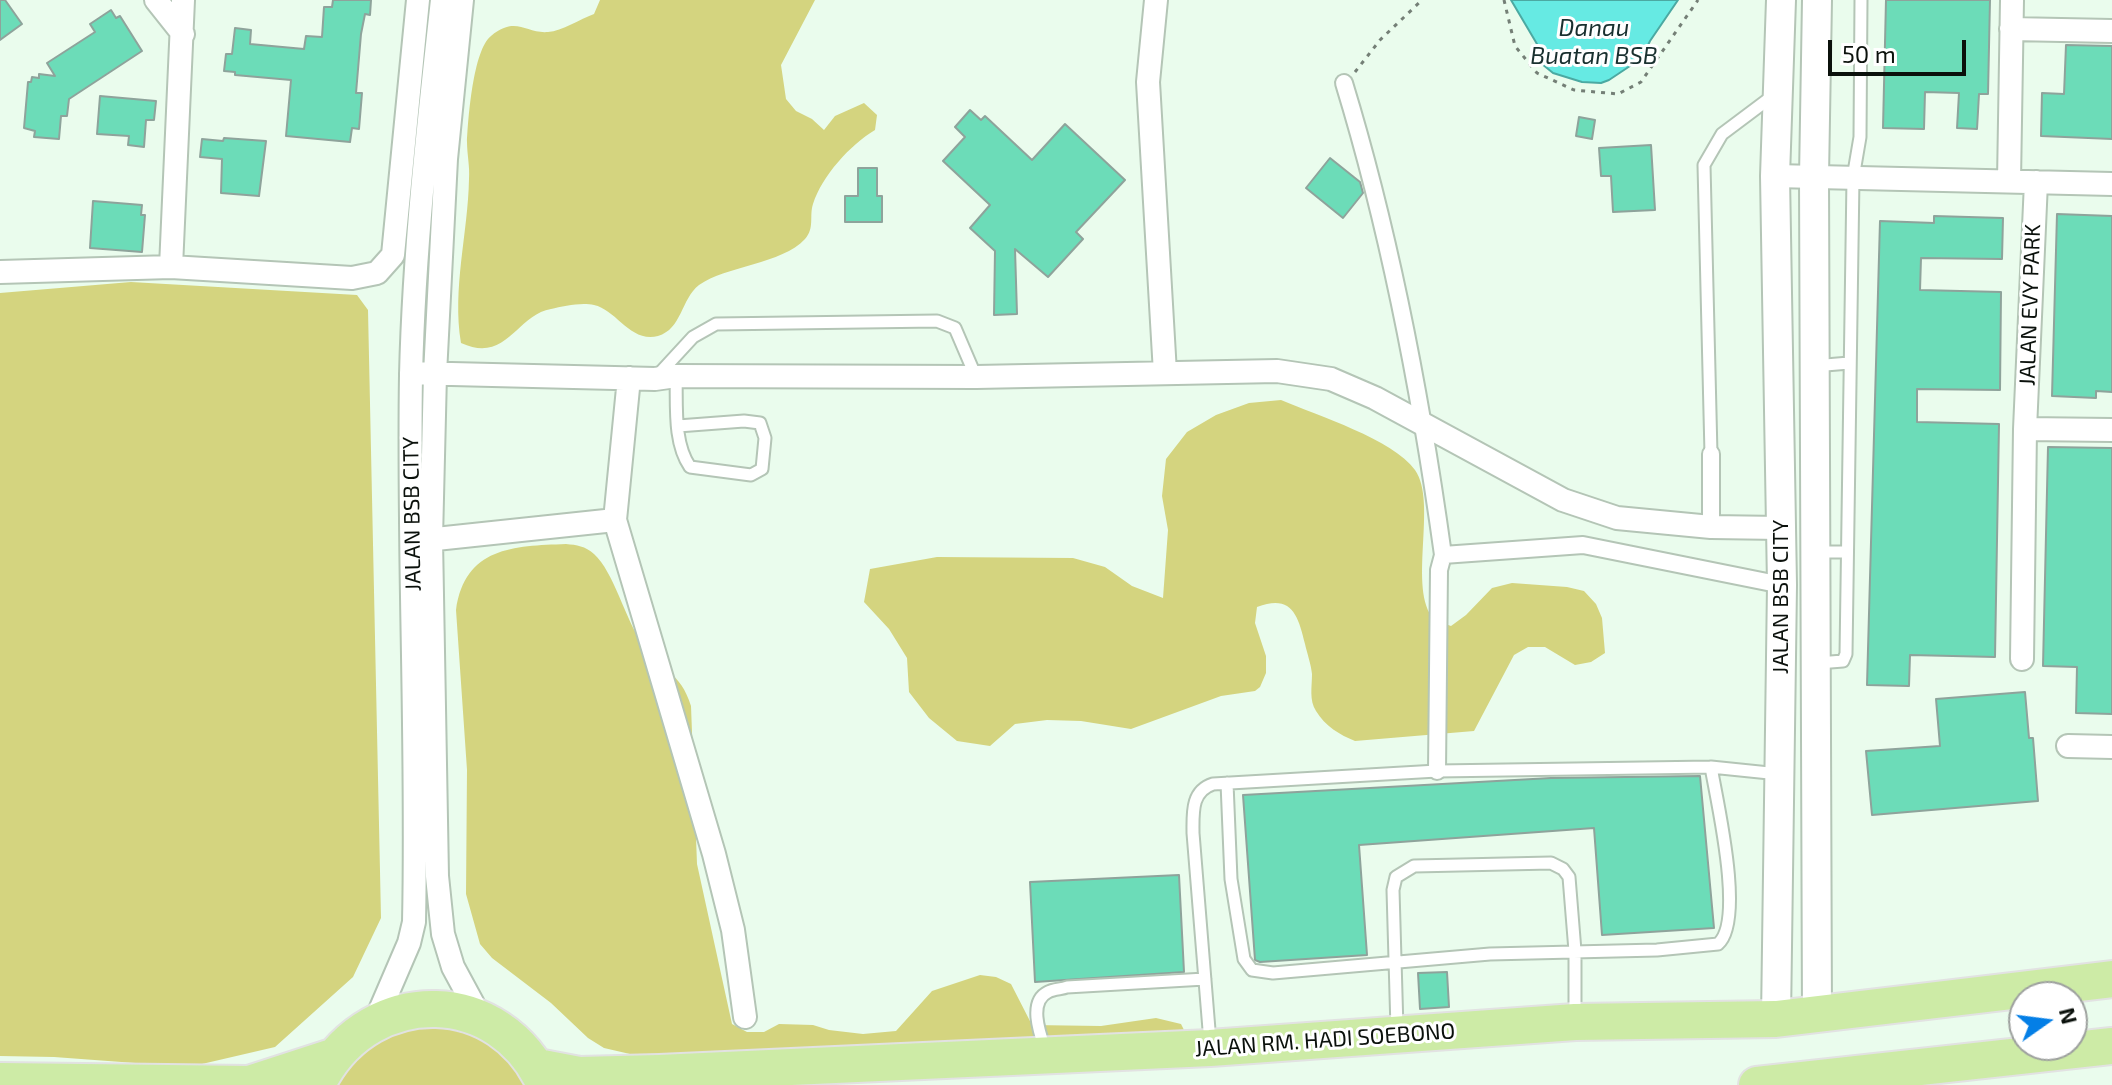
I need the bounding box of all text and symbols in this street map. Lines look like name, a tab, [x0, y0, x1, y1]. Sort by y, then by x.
water label: Danau Buatan BSB	[1530, 14, 1658, 70]
scale bar	[1832, 24, 1970, 74]
text: 50 m	[1842, 39, 1896, 68]
street label: JALAN EVY PARK	[2014, 223, 2046, 387]
street label: JALAN BSB CITY	[397, 436, 427, 592]
street label: JALAN BSB CITY	[1768, 520, 1794, 674]
north arrow	[2008, 981, 2088, 1061]
text: N	[2055, 1005, 2084, 1027]
street label: JALAN RM. HADI SOEBONO	[1194, 1018, 1456, 1062]

